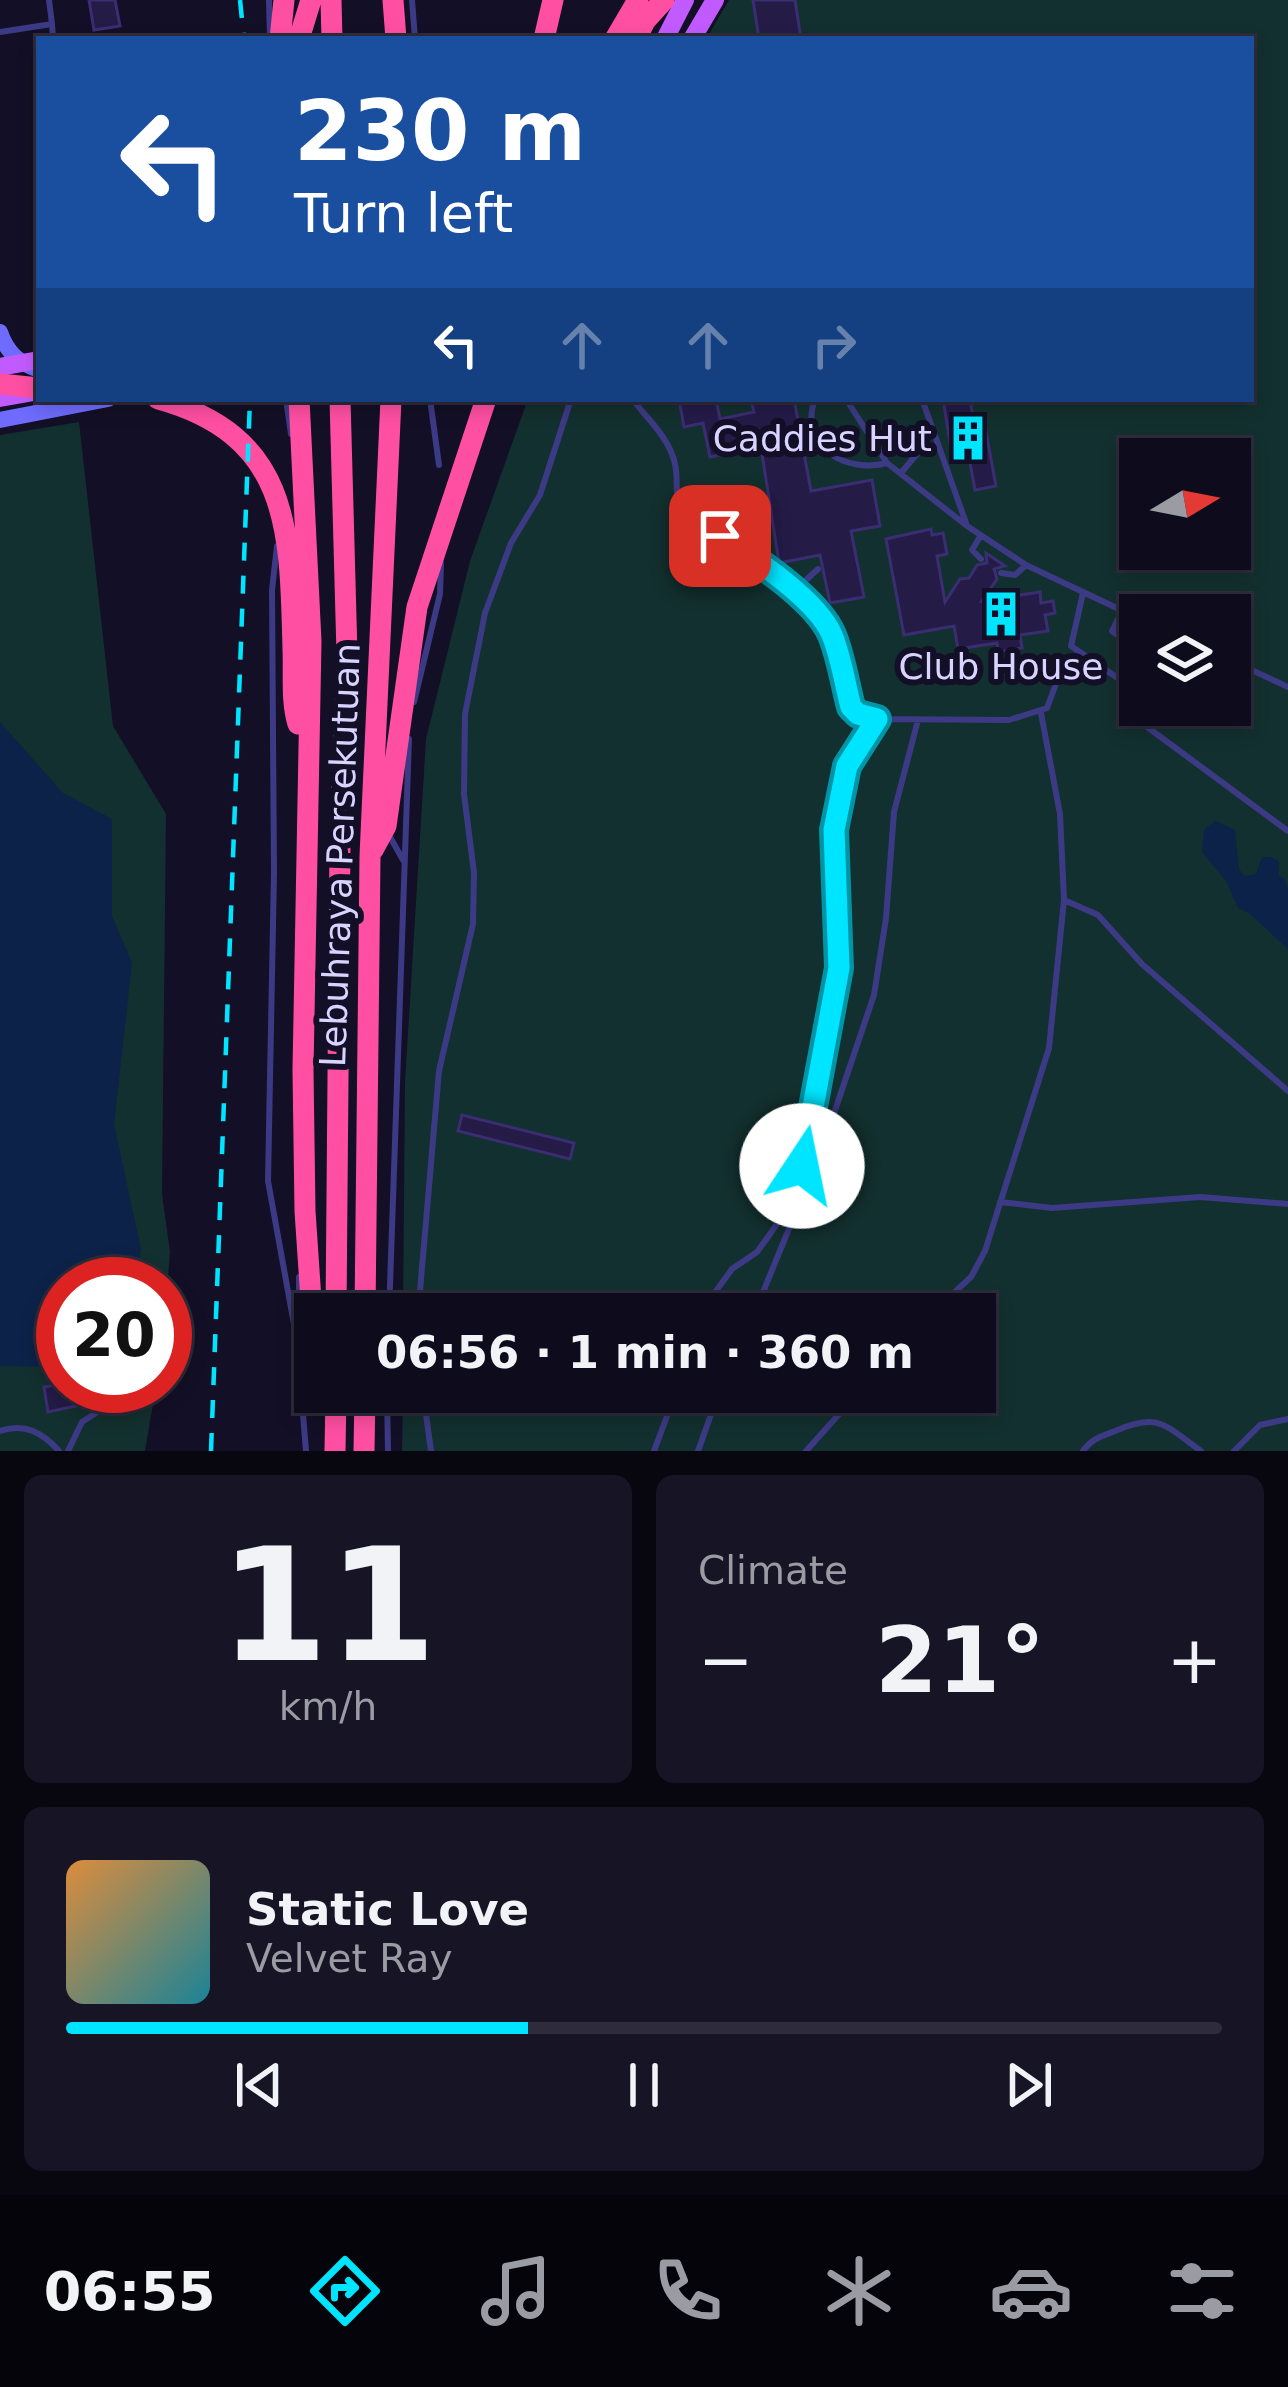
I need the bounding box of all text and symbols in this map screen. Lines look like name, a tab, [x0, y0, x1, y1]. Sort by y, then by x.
text: 230 m	[294, 82, 586, 180]
icon: left	[96, 84, 252, 240]
text: Turn left	[294, 182, 513, 245]
icon: left	[423, 312, 489, 378]
icon: ahead	[549, 312, 615, 378]
icon: ahead	[675, 312, 741, 378]
icon: right	[801, 312, 867, 378]
building icon: Caddies Hut	[943, 413, 993, 463]
place label: Caddies Hut	[713, 418, 932, 459]
north arrow	[1119, 438, 1251, 570]
map controls	[1119, 438, 1251, 726]
pin	[669, 485, 771, 587]
icon: arrive	[687, 503, 753, 569]
building icon: Club House	[976, 589, 1026, 639]
button: layers	[1119, 594, 1251, 726]
street label: Lebuhraya Persekutuan	[312, 642, 368, 1068]
place label: Club House	[898, 646, 1104, 687]
position arrow	[739, 1103, 865, 1229]
speed limit sign: 20	[36, 1257, 192, 1413]
text: 06:56 · 1 min · 360 m	[376, 1326, 914, 1379]
text: 11	[219, 1515, 437, 1697]
text: Climate	[698, 1548, 848, 1593]
text: 21°	[875, 1608, 1045, 1713]
text: −	[698, 1622, 753, 1699]
text: +	[1167, 1622, 1222, 1699]
text: km/h	[279, 1684, 377, 1729]
text: Static Love	[246, 1883, 529, 1936]
text: Velvet Ray	[246, 1936, 452, 1981]
icon: previous	[226, 2052, 292, 2118]
icon: pause	[611, 2052, 677, 2118]
icon: next	[996, 2052, 1062, 2118]
icon: directions	[303, 2249, 387, 2333]
icon: music	[474, 2249, 558, 2333]
icon: phone	[646, 2249, 730, 2333]
icon: climate	[817, 2249, 901, 2333]
icon: car	[989, 2249, 1073, 2333]
icon: filters	[1160, 2249, 1244, 2333]
text: 06:55	[44, 2260, 216, 2323]

